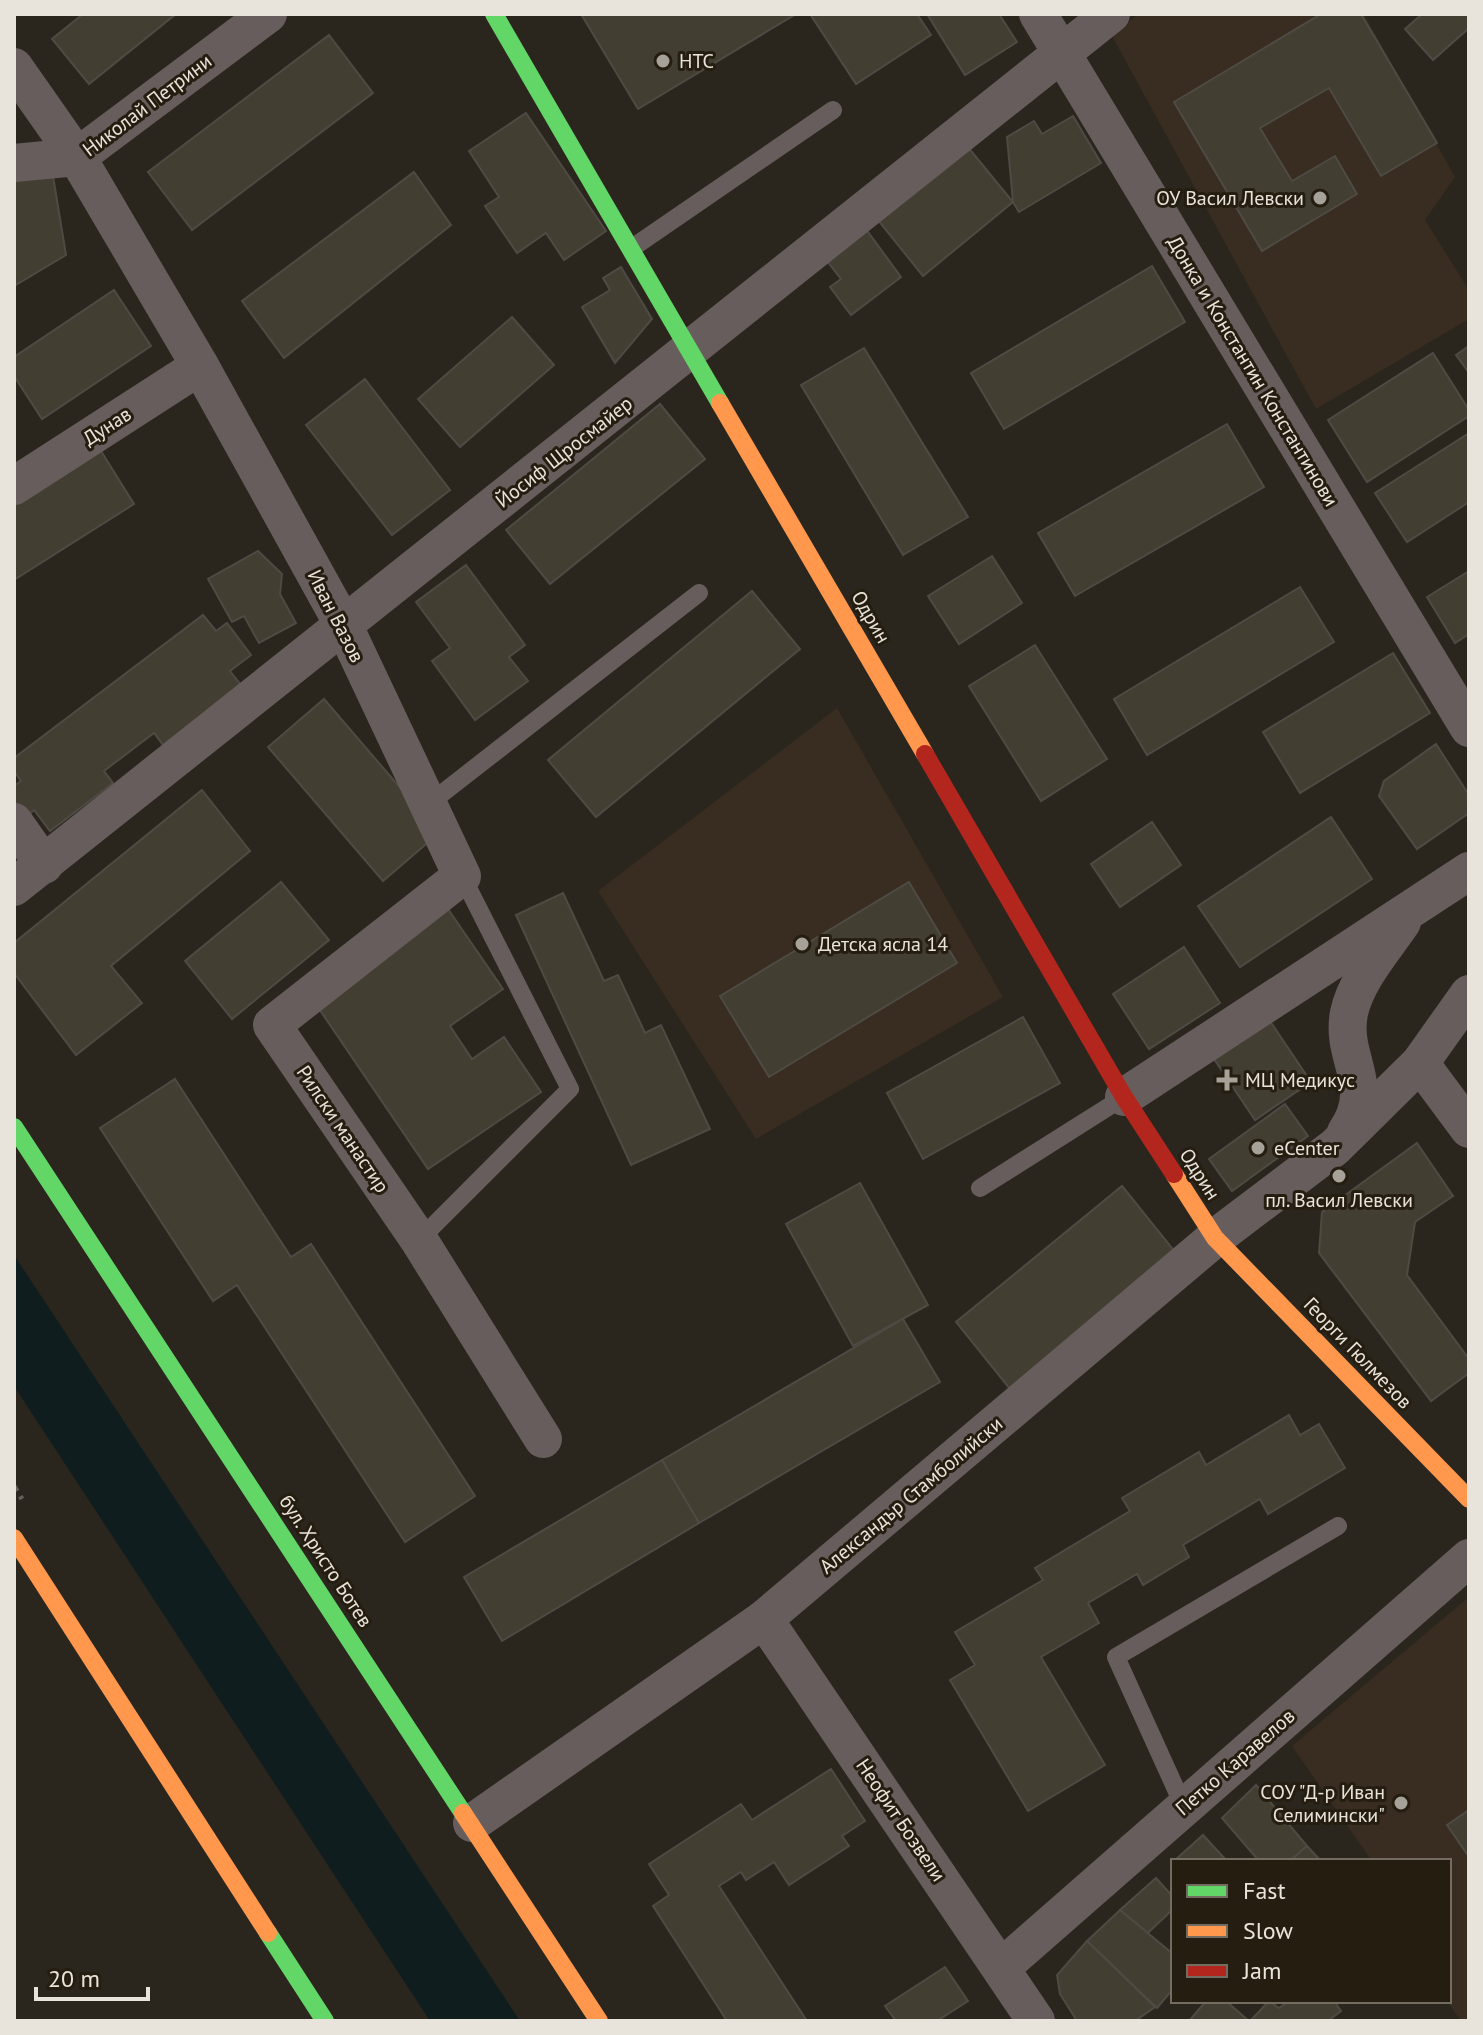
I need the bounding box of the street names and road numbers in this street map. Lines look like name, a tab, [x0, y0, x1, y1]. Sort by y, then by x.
street label: Николай Петрини	[77, 48, 217, 162]
street label: Донка и Константин Константинови	[1162, 231, 1344, 511]
street label: Йосиф Щросмайер	[490, 390, 638, 514]
street label: Дунав	[78, 401, 136, 451]
street label: Иван Вазов	[302, 565, 370, 667]
street label: Одрин	[846, 586, 896, 648]
street label: Рилски манастир	[291, 1060, 395, 1198]
street label: Одрин	[1174, 1143, 1226, 1205]
street label: Георги Гюлмезов	[1298, 1292, 1418, 1414]
street label: Александър Стамболийски	[814, 1411, 1008, 1579]
street label: бул. Христо Ботев	[273, 1490, 379, 1632]
street label: Петко Каравелов	[1170, 1703, 1300, 1821]
street label: Неофит Бозвели	[850, 1754, 952, 1886]

